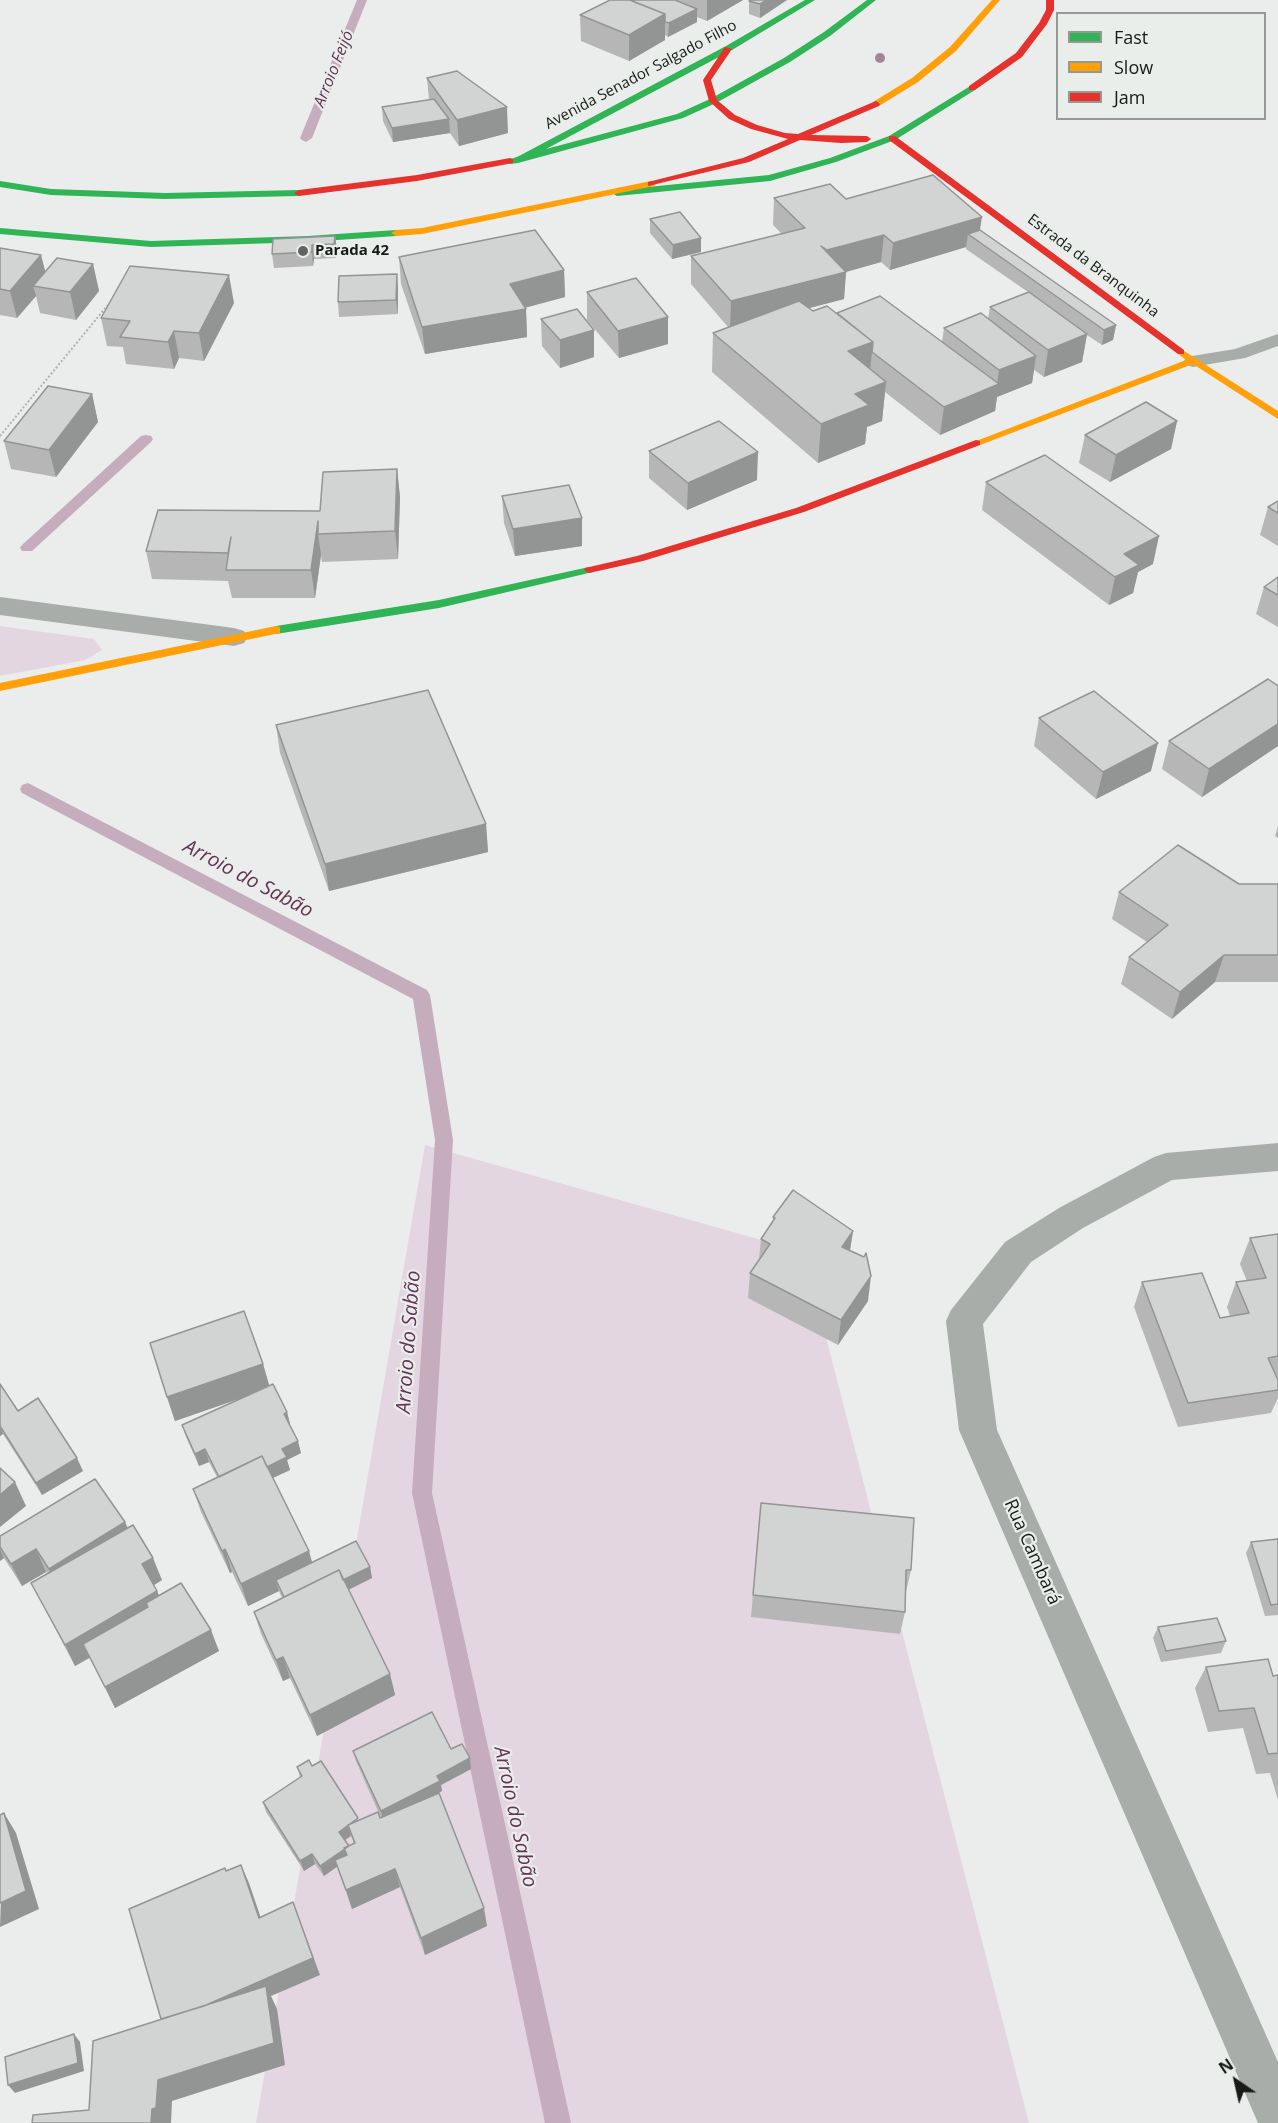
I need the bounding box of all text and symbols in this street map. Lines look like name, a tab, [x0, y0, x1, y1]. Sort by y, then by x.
legend	[1056, 12, 1266, 120]
street label: Avenida Senador Salgado Filho	[542, 17, 740, 133]
text: Fast	[1114, 25, 1148, 49]
water label: Arroio Feijó	[310, 28, 358, 110]
text: Slow	[1114, 55, 1153, 79]
text: Jam	[1114, 85, 1146, 109]
street label: Estrada da Branquinha	[1024, 211, 1162, 321]
place label: Parada 42	[315, 242, 389, 260]
marker: Parada 42	[296, 244, 310, 258]
water label: Arroio do Sabão	[179, 835, 317, 923]
water label: Arroio do Sabão	[392, 1270, 426, 1414]
street label: Rua Cambará	[999, 1496, 1065, 1608]
water label: Arroio do Sabão	[488, 1744, 542, 1890]
north arrow	[1206, 2051, 1266, 2111]
text: N	[1214, 2053, 1237, 2079]

